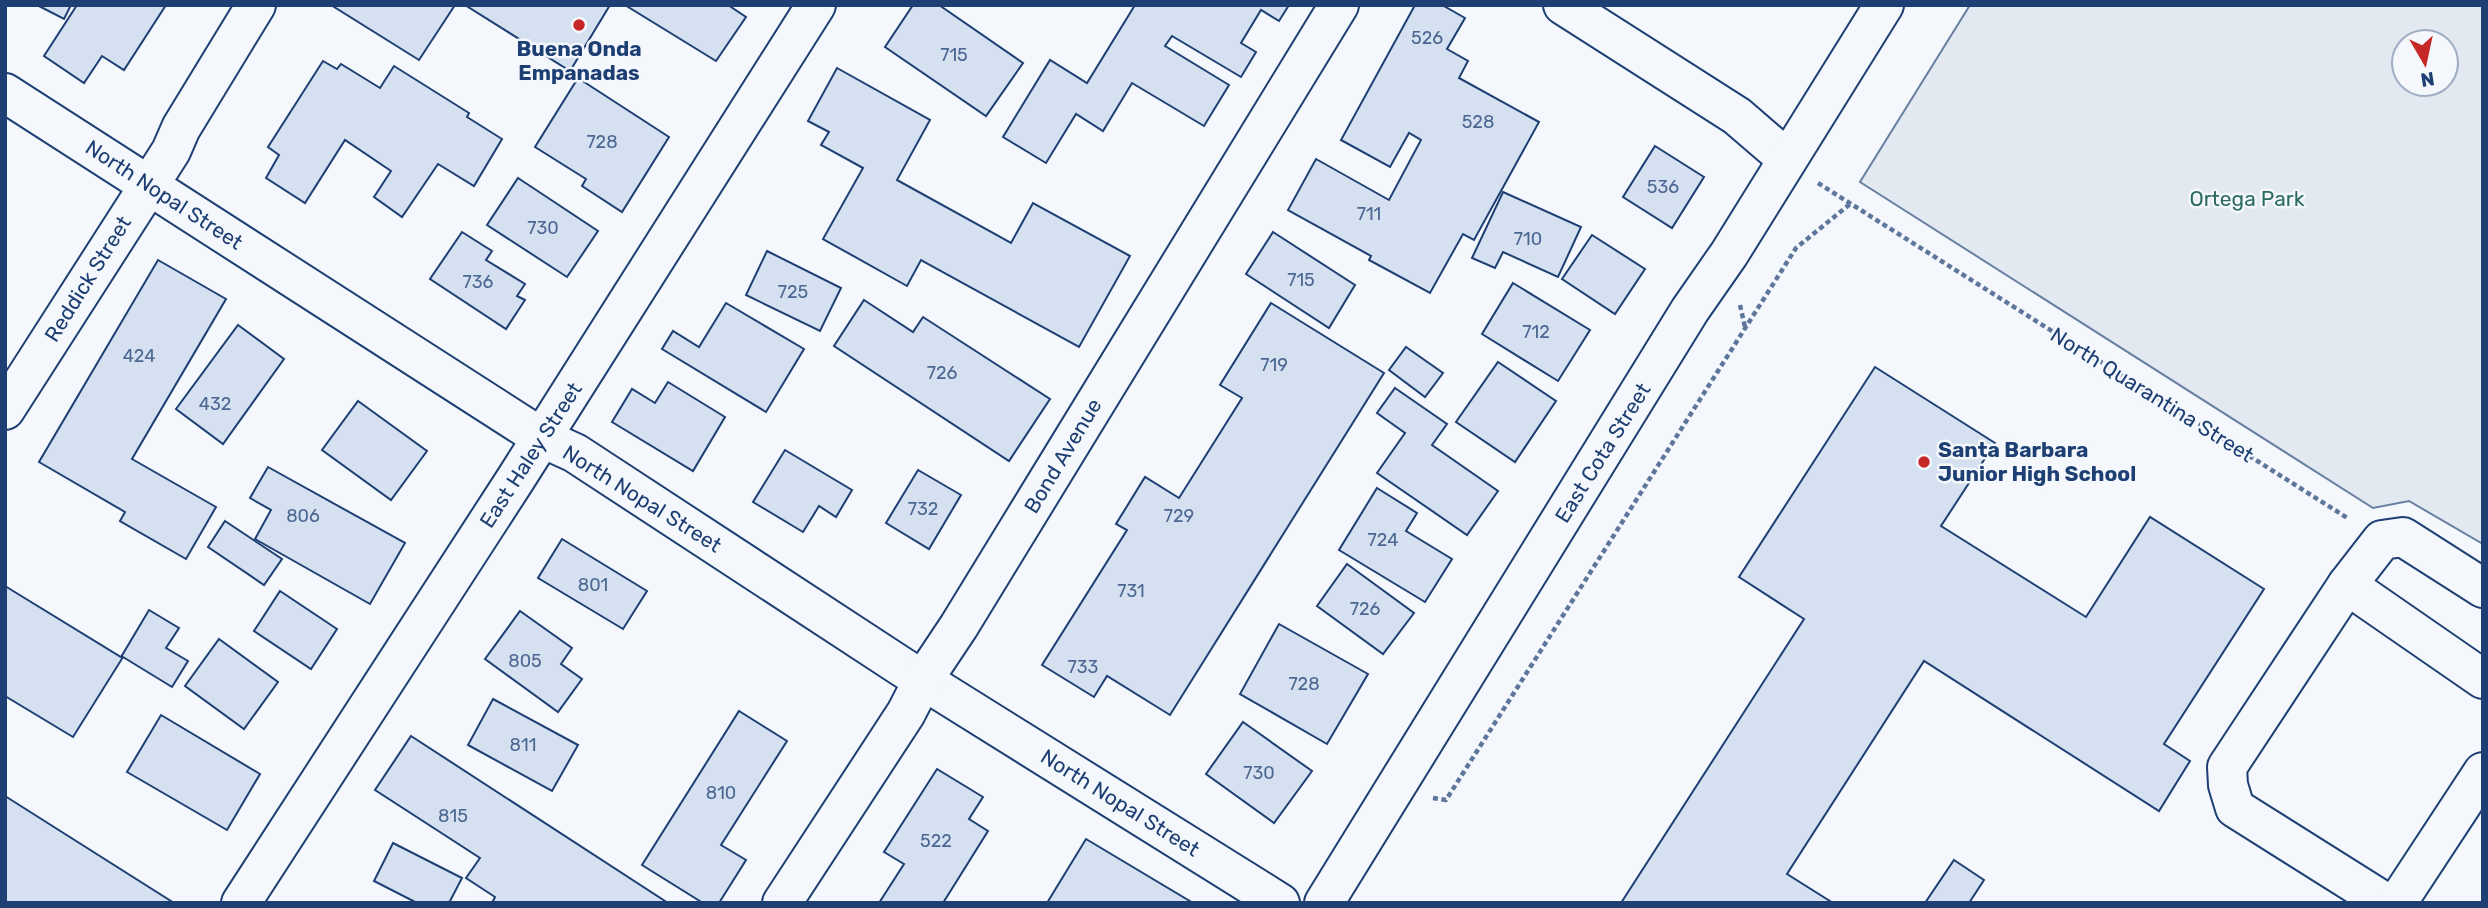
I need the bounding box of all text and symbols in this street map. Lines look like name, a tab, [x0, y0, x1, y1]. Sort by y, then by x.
marker: Buena Onda Empanadas	[571, 17, 587, 33]
house number: 526	[1411, 27, 1443, 49]
north arrow	[2390, 28, 2460, 98]
place label: Buena Onda Empanadas	[516, 36, 642, 85]
house number: 715	[940, 44, 968, 66]
text: N	[2419, 67, 2436, 92]
house number: 528	[1462, 111, 1494, 133]
house number: 728	[586, 131, 618, 153]
street label: North Nopal Street	[81, 134, 248, 255]
house number: 536	[1647, 176, 1679, 198]
park label: Ortega Park	[2189, 186, 2305, 211]
house number: 711	[1357, 203, 1381, 225]
street label: Reddick Street	[39, 211, 136, 346]
house number: 730	[527, 217, 559, 239]
house number: 710	[1514, 228, 1542, 250]
house number: 715	[1287, 269, 1315, 291]
house number: 736	[463, 271, 494, 293]
house number: 725	[778, 281, 808, 303]
house number: 712	[1522, 321, 1550, 343]
street label: North Quarantina Street	[2046, 322, 2258, 467]
house number: 424	[123, 345, 155, 367]
house number: 719	[1260, 354, 1288, 376]
house number: 726	[927, 362, 957, 384]
street label: East Haley Street	[474, 377, 587, 532]
street label: East Cota Street	[1550, 378, 1656, 527]
house number: 432	[199, 393, 231, 415]
street label: Bond Avenue	[1019, 394, 1107, 518]
place label: Santa Barbara Junior High School	[1938, 437, 2136, 486]
street label: North Nopal Street	[558, 440, 726, 558]
marker: Santa Barbara Junior High School	[1916, 454, 1932, 470]
house number: 732	[908, 498, 938, 520]
house number: 806	[286, 505, 320, 527]
house number: 729	[1164, 505, 1194, 527]
house number: 724	[1368, 529, 1398, 551]
house number: 801	[578, 574, 608, 596]
house number: 731	[1117, 580, 1145, 602]
house number: 726	[1350, 598, 1380, 620]
house number: 805	[508, 650, 542, 672]
house number: 733	[1068, 656, 1098, 678]
house number: 728	[1288, 673, 1320, 695]
house number: 811	[510, 734, 536, 756]
street label: North Nopal Street	[1036, 744, 1204, 862]
house number: 730	[1243, 762, 1275, 784]
house number: 810	[706, 782, 736, 804]
house number: 815	[438, 805, 468, 827]
house number: 522	[920, 830, 952, 852]

